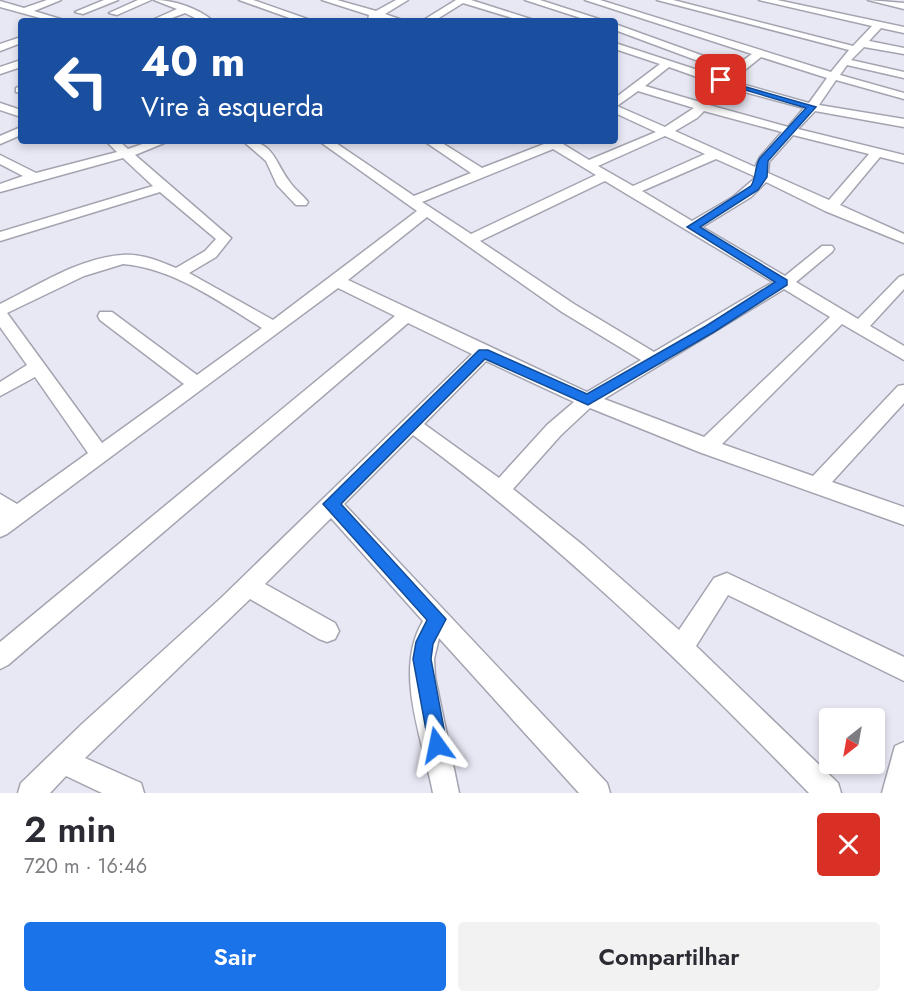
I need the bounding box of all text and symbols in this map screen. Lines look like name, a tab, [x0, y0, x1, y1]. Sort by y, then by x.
text: 40 m	[141, 31, 245, 92]
icon: left	[42, 42, 120, 120]
pin	[695, 54, 746, 105]
icon: arrive	[704, 63, 737, 96]
text: Vire à esquerda	[141, 87, 324, 126]
north arrow	[819, 708, 885, 774]
map controls	[819, 708, 885, 774]
position arrow	[405, 713, 469, 777]
text: 2 min	[24, 803, 116, 855]
button: close	[817, 813, 880, 876]
text: 720 m · 16:46	[24, 852, 147, 881]
button: Sair	[24, 922, 446, 991]
button: Compartilhar	[458, 922, 880, 991]

